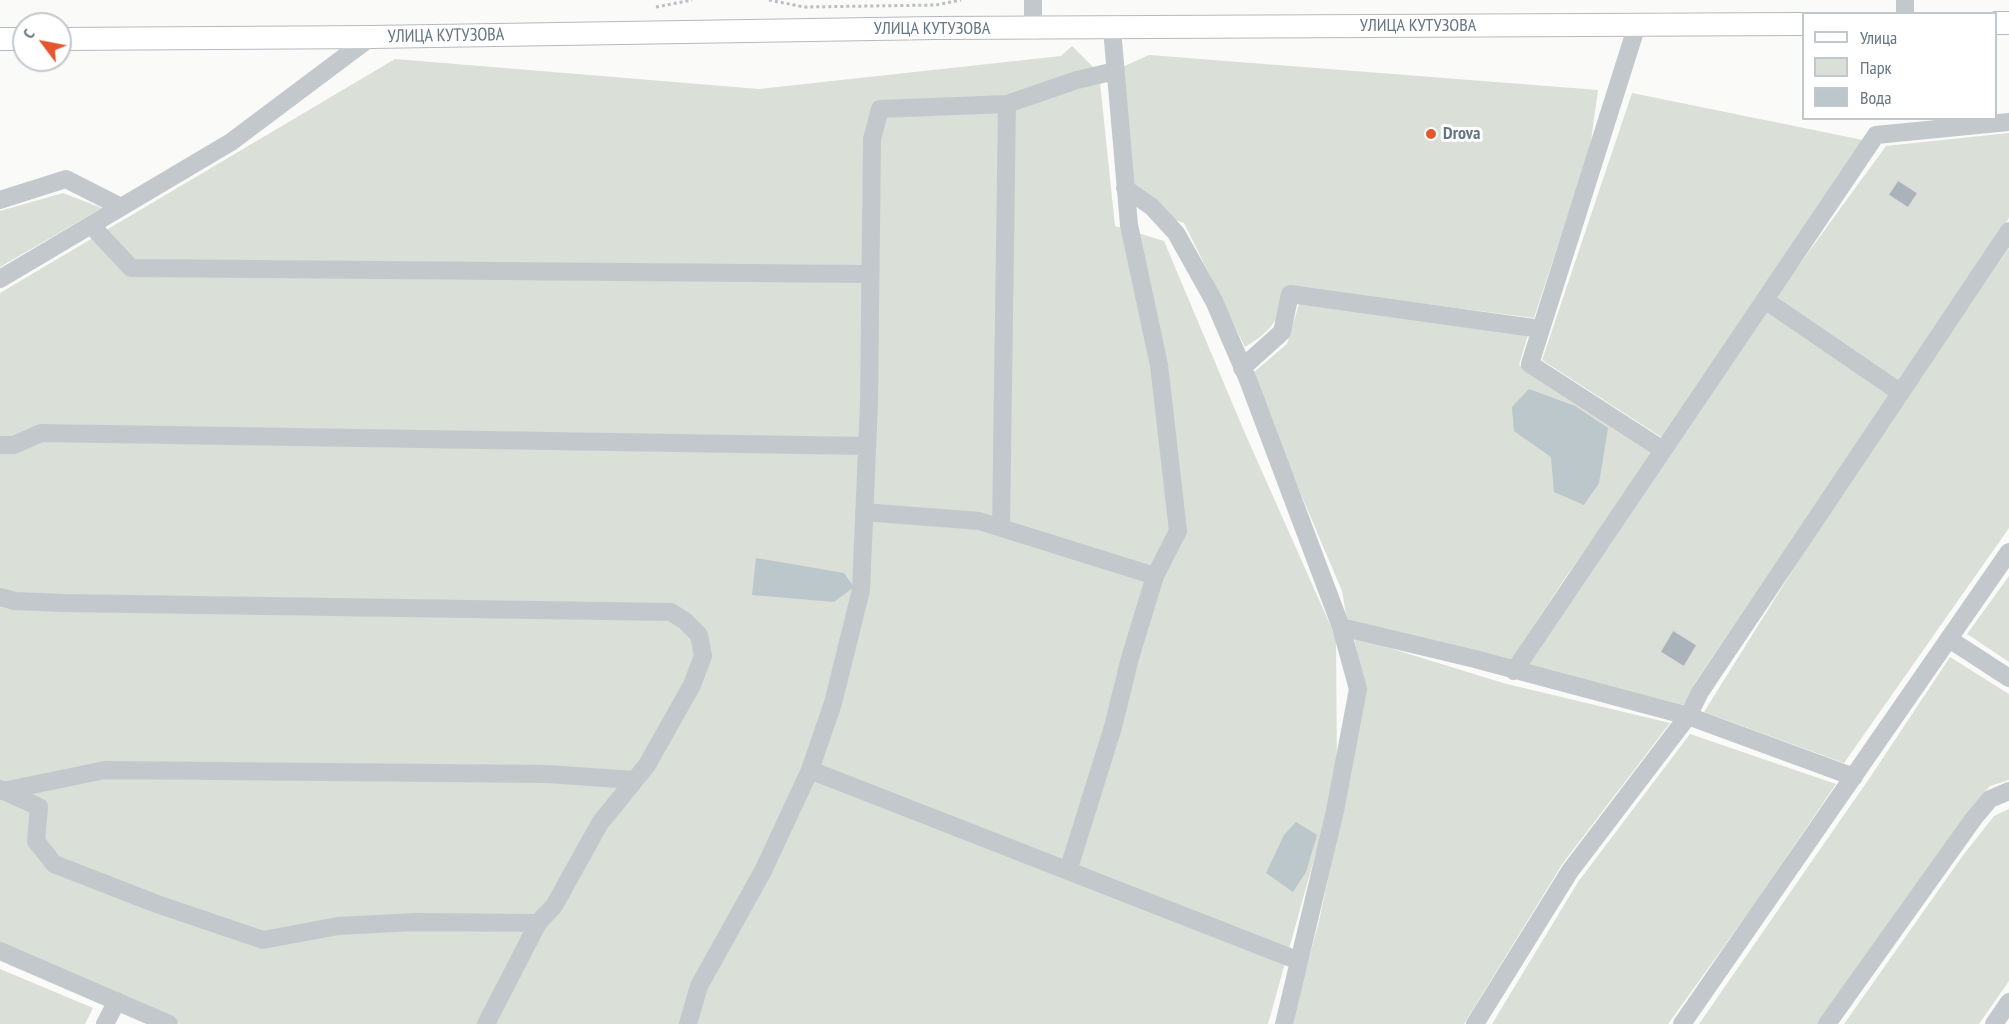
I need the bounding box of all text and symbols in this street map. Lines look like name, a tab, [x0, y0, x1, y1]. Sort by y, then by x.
north arrow	[12, 12, 72, 72]
legend	[1802, 12, 1997, 120]
street label: УЛИЦА КУТУЗОВА	[1360, 15, 1476, 37]
street label: УЛИЦА КУТУЗОВА	[874, 18, 990, 40]
street label: УЛИЦА КУТУЗОВА	[388, 24, 504, 48]
text: С	[18, 25, 39, 42]
text: Улица	[1860, 26, 1897, 49]
text: Парк	[1860, 56, 1891, 79]
text: Вода	[1860, 86, 1891, 109]
place label: Drova	[1443, 123, 1480, 145]
marker: Drova	[1424, 127, 1438, 141]

